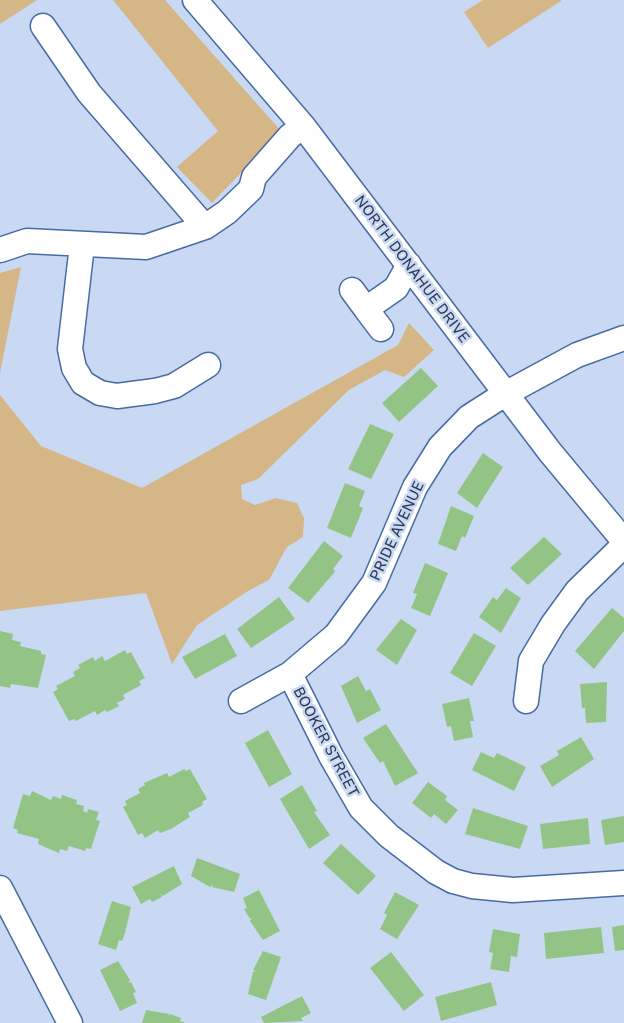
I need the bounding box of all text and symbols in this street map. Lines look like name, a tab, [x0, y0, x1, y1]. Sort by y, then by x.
street label: NORTH DONAHUE DRIVE	[351, 192, 473, 346]
street label: PRIDE AVENUE	[366, 478, 428, 584]
street label: BOOKER STREET	[289, 684, 363, 800]

